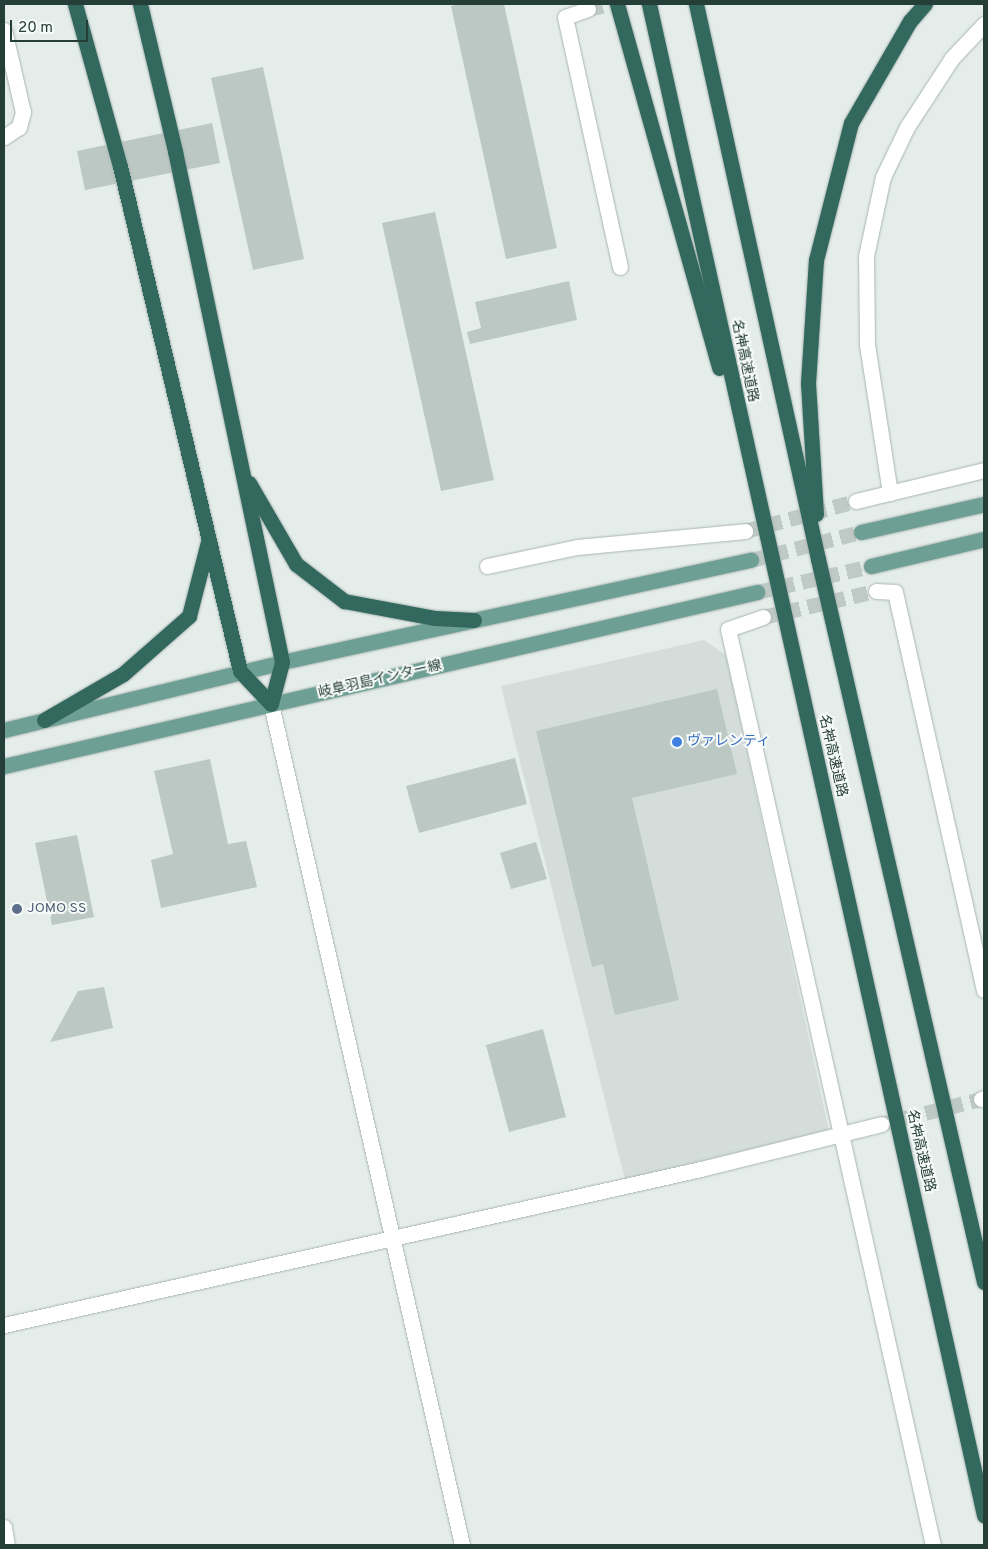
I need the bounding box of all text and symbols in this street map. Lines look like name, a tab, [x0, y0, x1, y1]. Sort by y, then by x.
scale bar	[12, 10, 90, 42]
text: 20 m	[18, 19, 53, 38]
street label: 名神高速道路	[727, 318, 761, 404]
street label: 岐阜羽島インター線	[317, 658, 443, 702]
street label: 名神高速道路	[814, 713, 850, 799]
place label: ヴァレンティ	[687, 734, 771, 750]
marker: ヴァレンティ	[671, 736, 683, 748]
place label: JOMO SS	[27, 901, 86, 917]
marker: JOMO SS	[11, 903, 23, 915]
street label: 名神高速道路	[902, 1108, 938, 1194]

